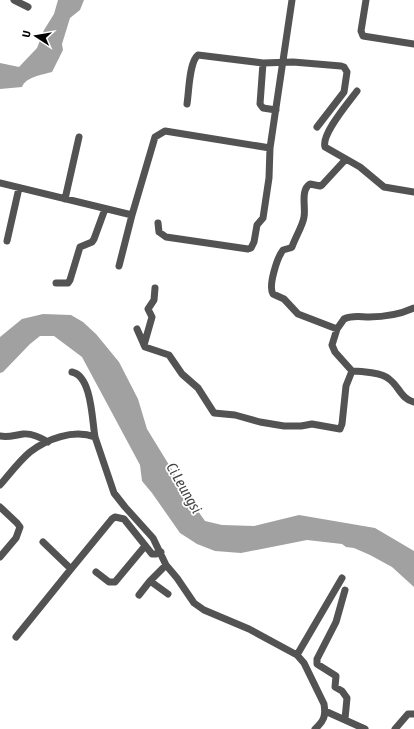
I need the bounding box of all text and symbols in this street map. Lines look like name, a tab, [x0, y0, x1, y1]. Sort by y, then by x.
north arrow	[16, 16, 56, 56]
text: U	[20, 29, 33, 38]
water label: Ci Leungsi	[163, 460, 206, 516]

